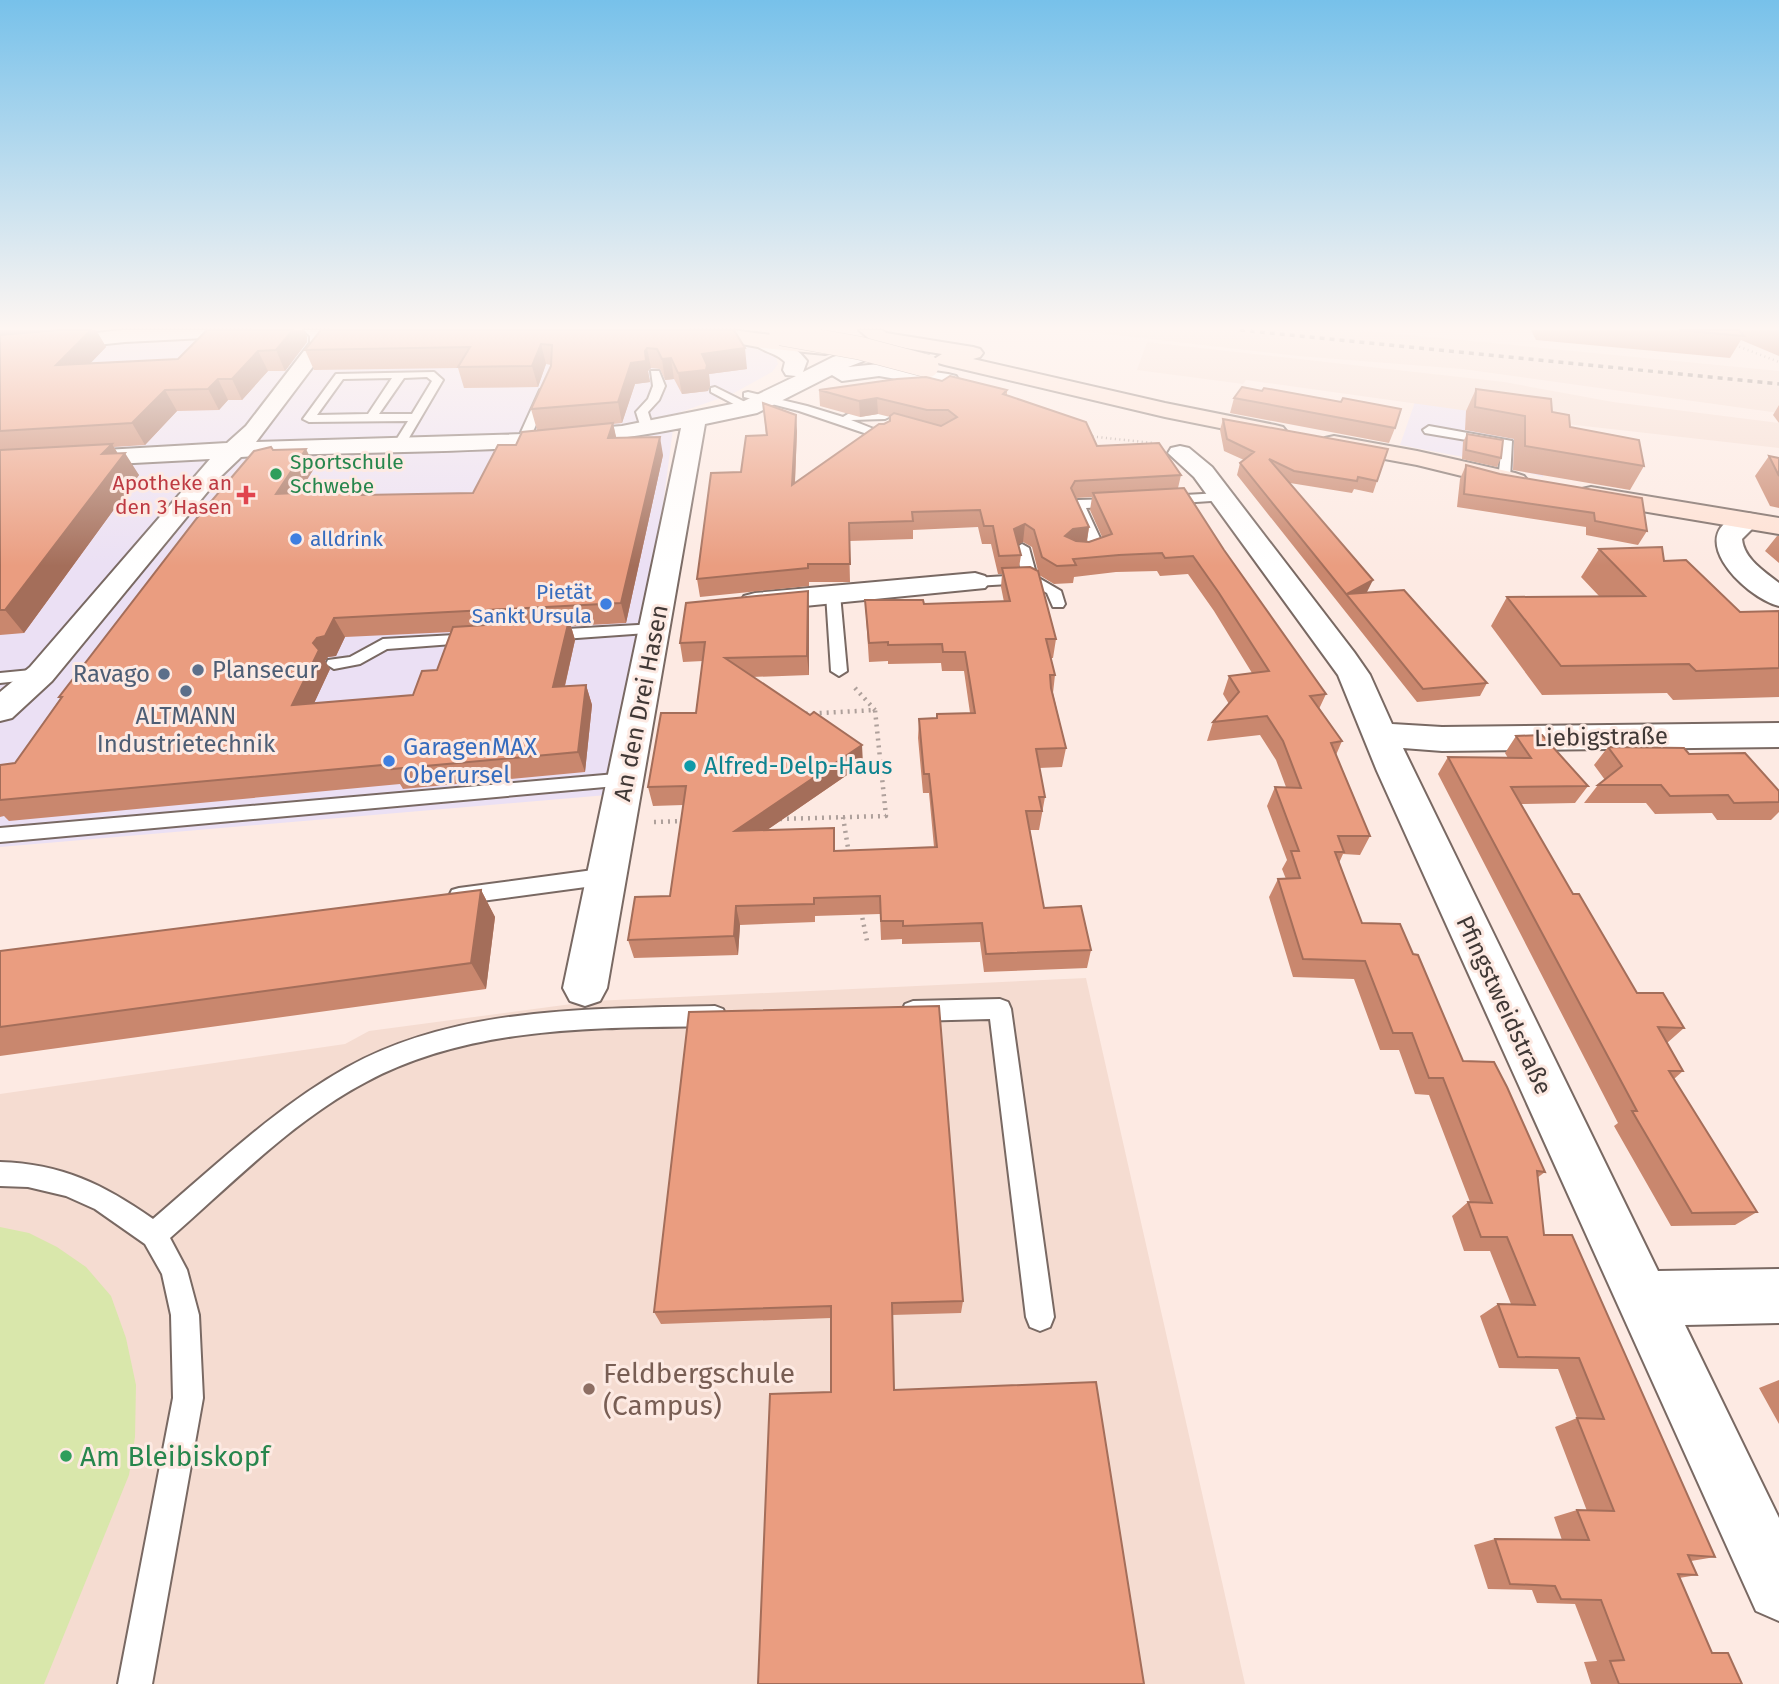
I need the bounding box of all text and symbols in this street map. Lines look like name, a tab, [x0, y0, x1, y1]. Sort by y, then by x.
place label: Sportschule Schwebe	[290, 449, 404, 499]
marker: Sportschule Schwebe	[268, 466, 284, 482]
place label: Apotheke an den 3 Hasen	[113, 470, 232, 520]
marker: Apotheke an den 3 Hasen	[238, 487, 254, 503]
place label: alldrink	[310, 526, 383, 552]
marker: alldrink	[288, 531, 304, 547]
place label: Pietät Sankt Ursula	[472, 579, 592, 629]
marker: Pietät Sankt Ursula	[598, 596, 614, 612]
street label: An den Drei Hasen	[608, 602, 674, 804]
place label: Plansecur	[212, 656, 319, 684]
place label: Ravago	[73, 660, 150, 688]
marker: Plansecur	[190, 662, 206, 678]
marker: Ravago	[156, 666, 172, 682]
marker: ALTMANN Industrietechnik	[178, 683, 194, 699]
place label: ALTMANN Industrietechnik	[97, 702, 276, 758]
street label: Liebigstraße	[1534, 722, 1668, 752]
place label: GaragenMAX Oberursel	[403, 733, 537, 789]
place label: Alfred-Delp-Haus	[704, 752, 893, 780]
marker: GaragenMAX Oberursel	[381, 753, 397, 769]
marker: Alfred-Delp-Haus	[682, 758, 698, 774]
street label: Pfingstweidstraße	[1450, 911, 1558, 1099]
place label: Feldbergschule (Campus)	[603, 1357, 795, 1422]
marker: Feldbergschule (Campus)	[581, 1381, 597, 1397]
place label: Am Bleibiskopf	[80, 1440, 272, 1473]
marker: Am Bleibiskopf	[58, 1448, 74, 1464]

